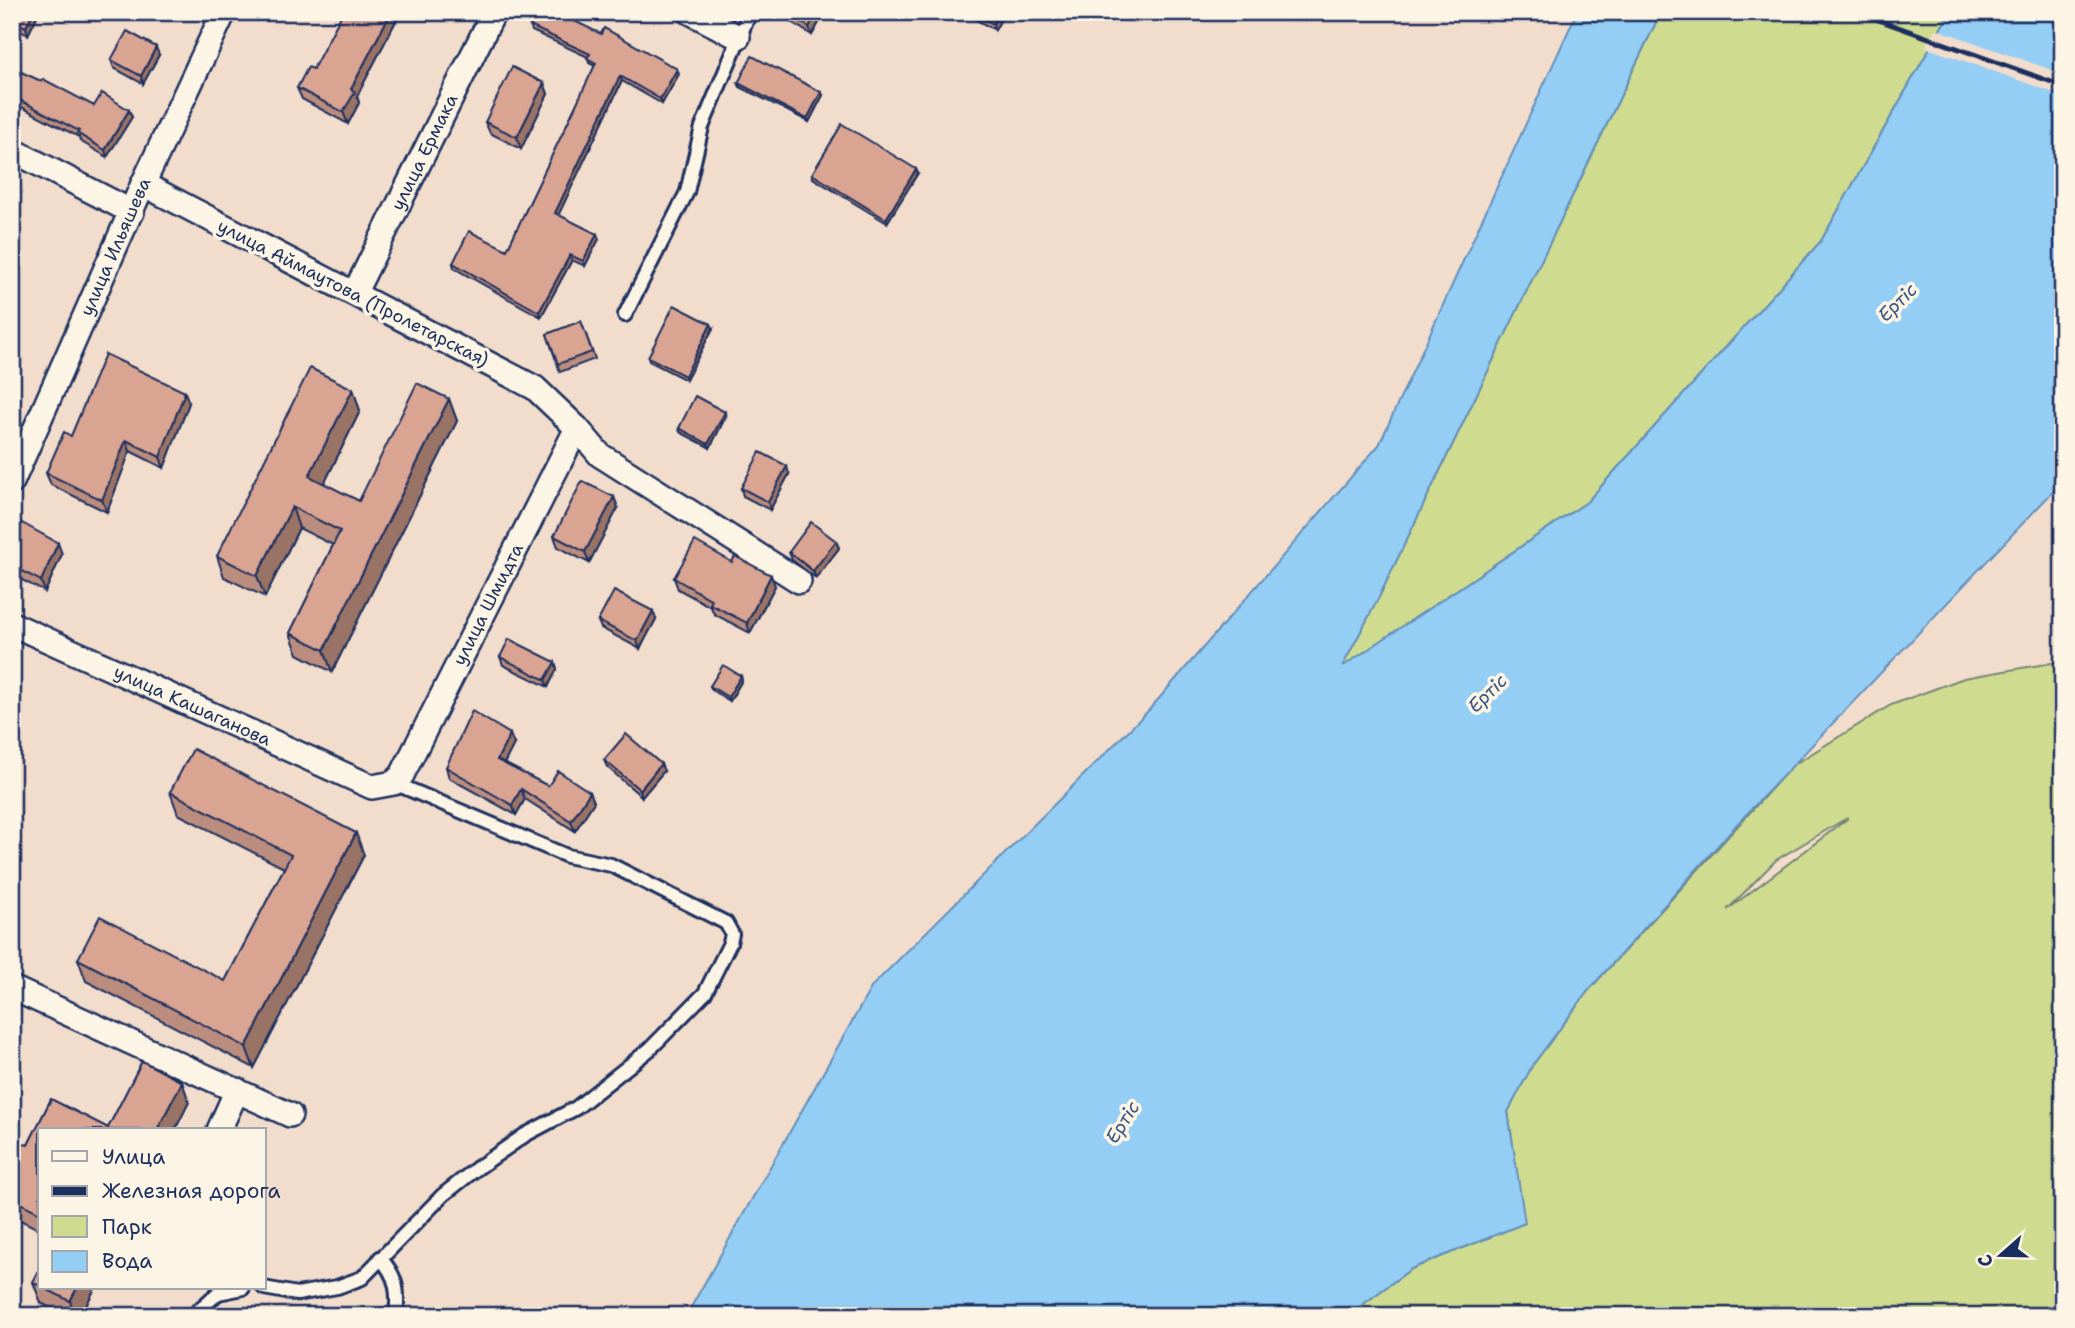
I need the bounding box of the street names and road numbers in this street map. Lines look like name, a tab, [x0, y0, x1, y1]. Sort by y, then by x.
street label: улица Ермака	[385, 90, 463, 215]
street label: улица Ильяшева	[74, 174, 156, 320]
street label: улица Аймаутова (Пролетарская)	[213, 214, 493, 372]
street label: улица Шмидта	[447, 539, 529, 669]
street label: улица Кашаганова	[110, 660, 275, 752]

